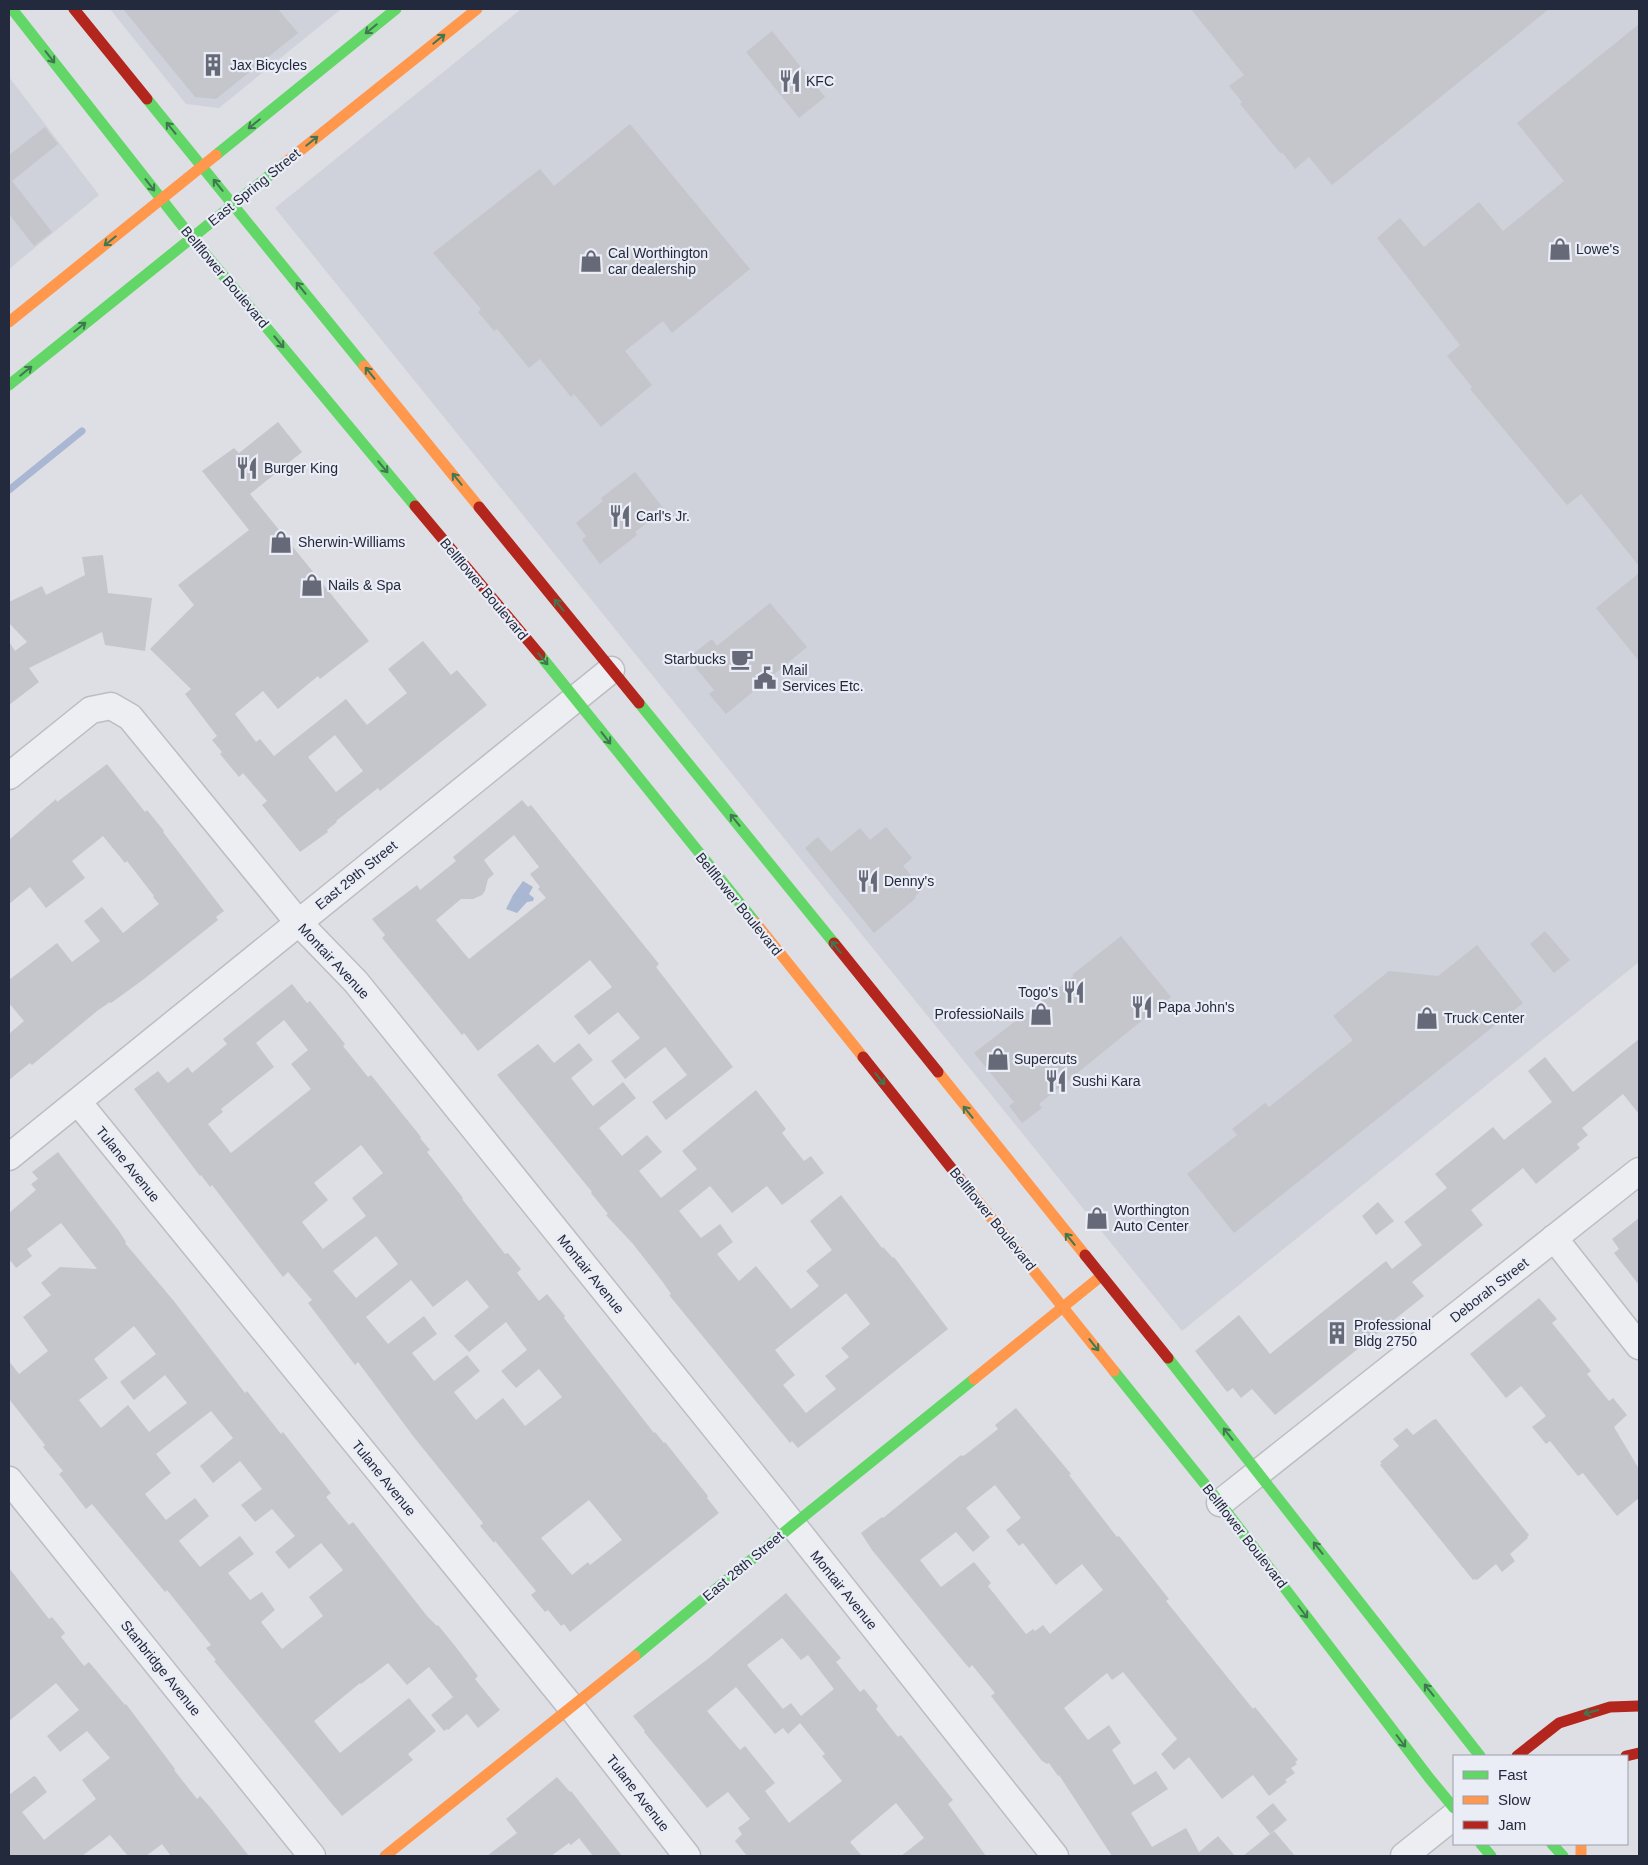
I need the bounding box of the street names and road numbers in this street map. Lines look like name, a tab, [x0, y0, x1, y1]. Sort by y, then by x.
street label: East Spring Street	[205, 145, 303, 229]
street label: Bellflower Boulevard	[178, 223, 272, 331]
street label: Bellflower Boulevard	[437, 535, 531, 643]
street label: East 29th Street	[312, 837, 400, 913]
street label: Bellflower Boulevard	[693, 849, 785, 959]
street label: Montair Avenue	[295, 920, 373, 1002]
street label: Tulane Avenue	[93, 1123, 163, 1205]
street label: Bellflower Boulevard	[947, 1164, 1039, 1274]
street label: Montair Avenue	[554, 1231, 628, 1317]
street label: Deborah Street	[1447, 1254, 1531, 1326]
street label: Tulane Avenue	[349, 1437, 419, 1519]
street label: Bellflower Boulevard	[1199, 1481, 1291, 1591]
street label: East 28th Street	[699, 1528, 787, 1604]
street label: Montair Avenue	[807, 1547, 881, 1633]
street label: Stanbridge Avenue	[118, 1617, 204, 1719]
street label: Tulane Avenue	[603, 1752, 673, 1835]

